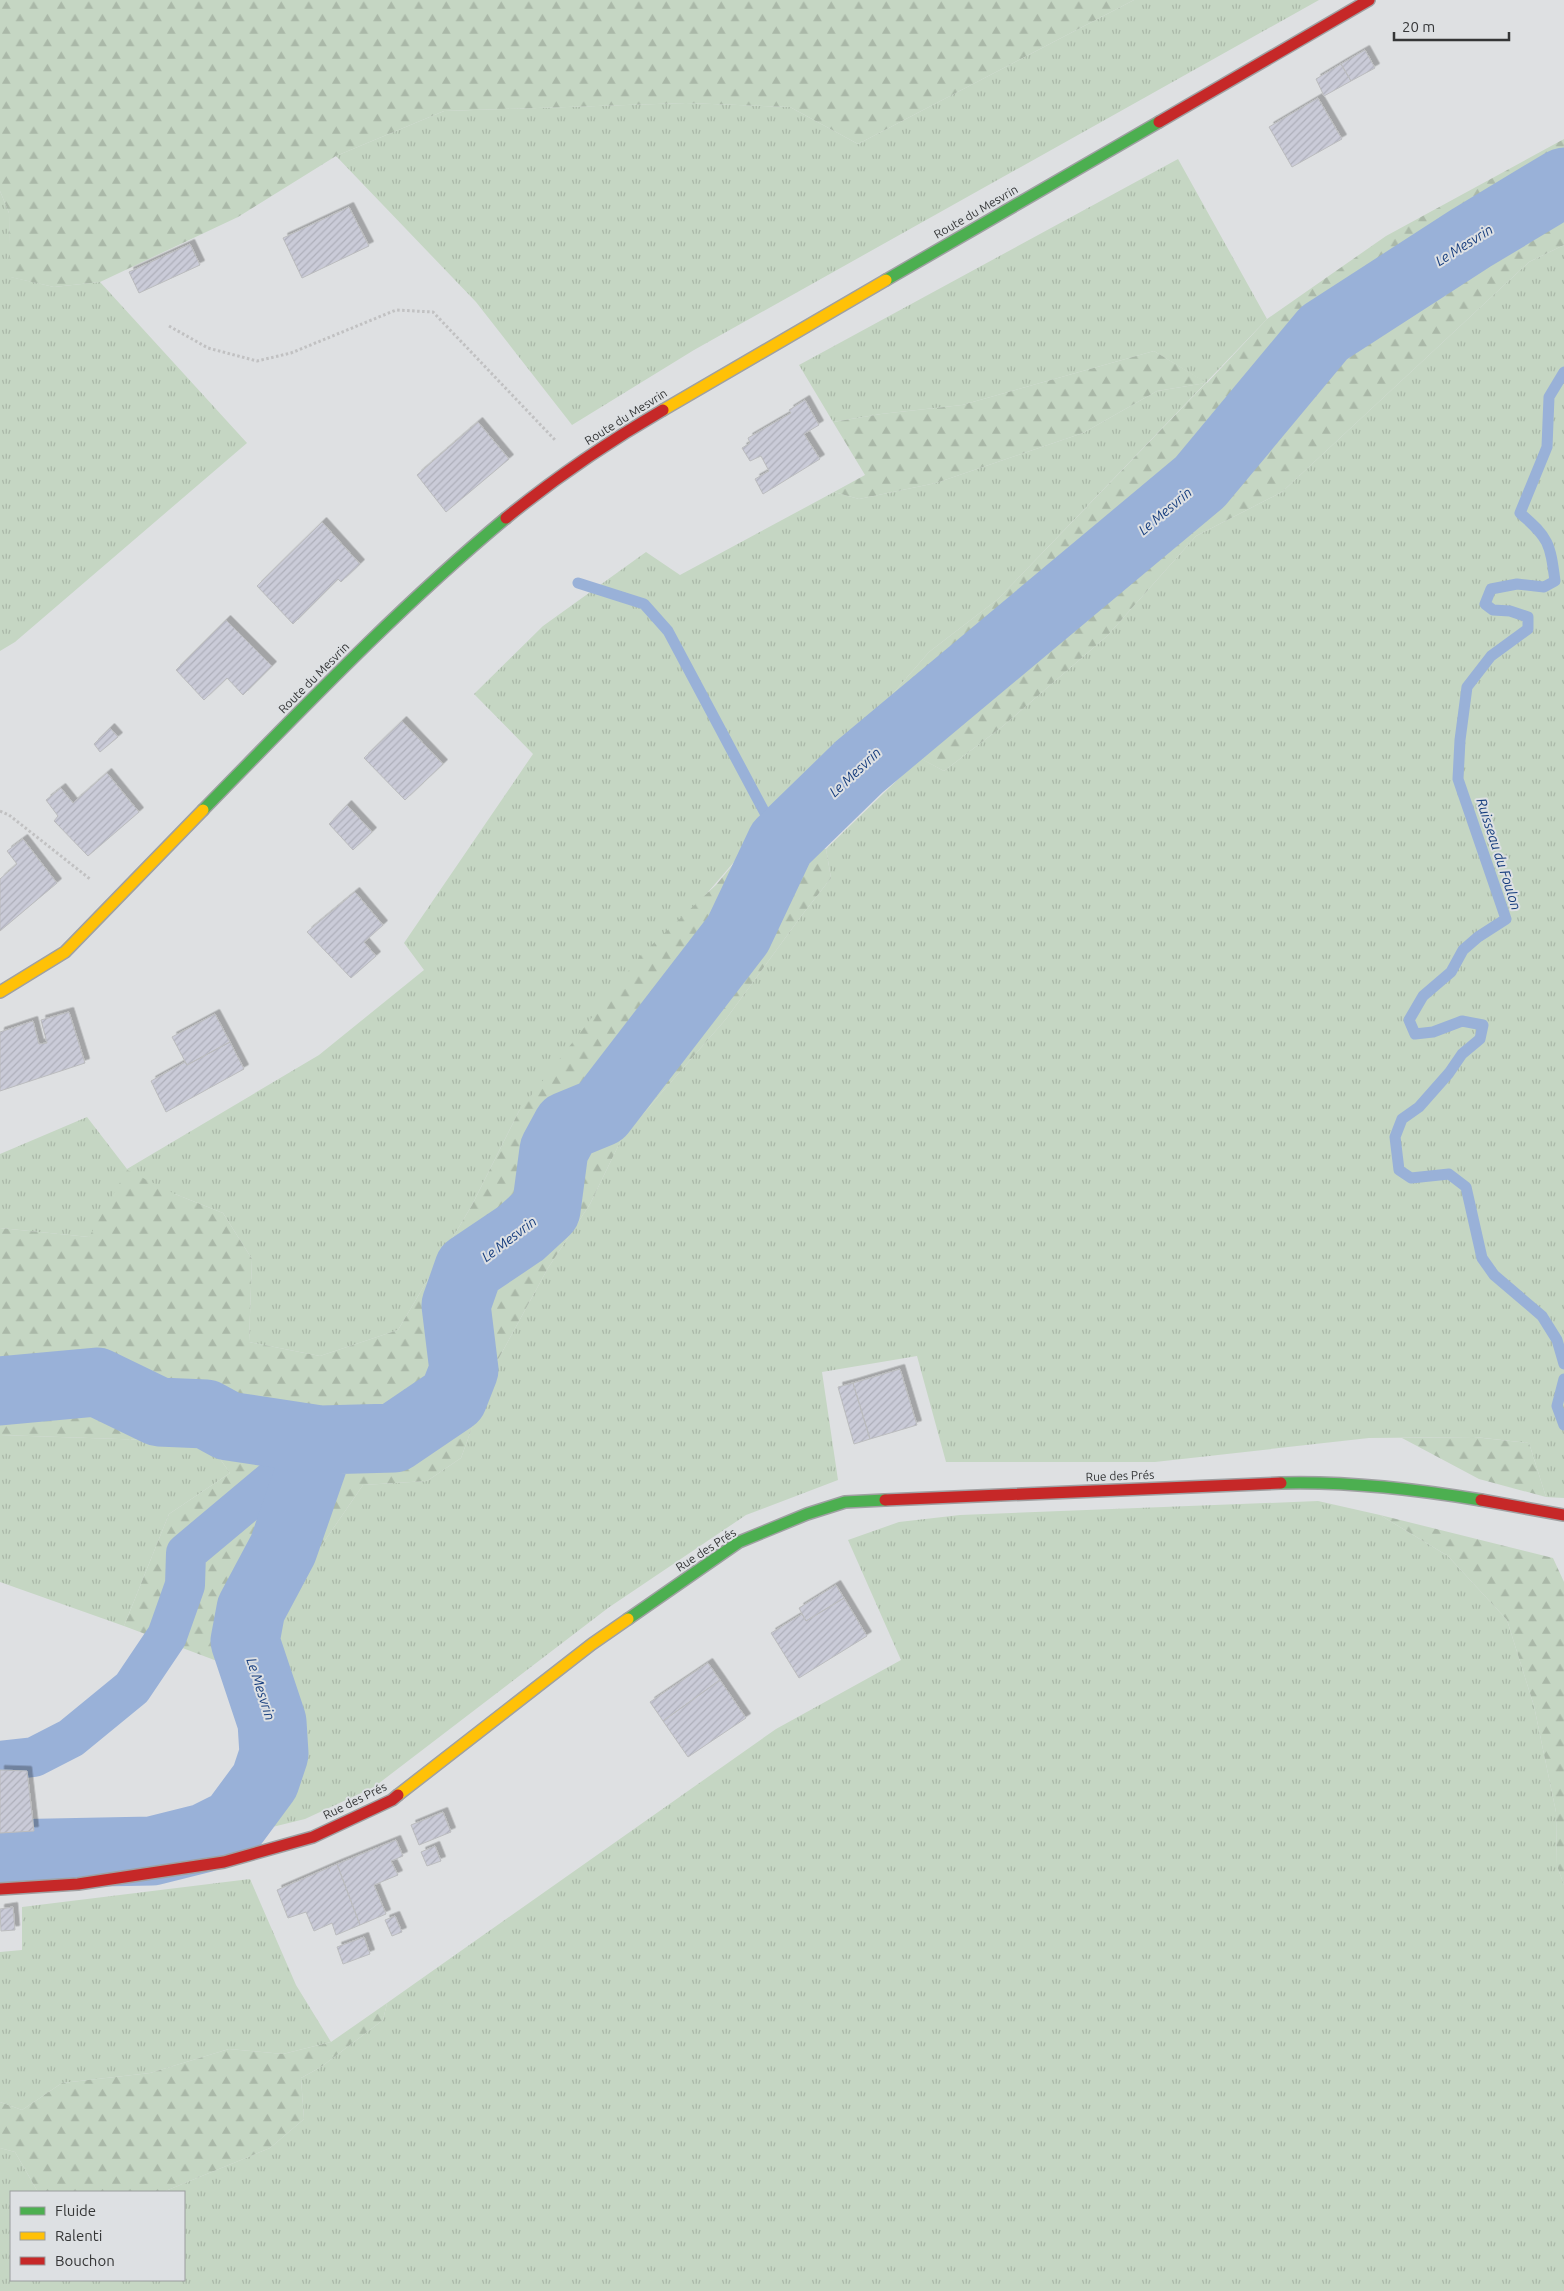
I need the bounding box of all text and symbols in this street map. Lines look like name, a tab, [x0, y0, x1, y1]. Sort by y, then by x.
scale bar	[1394, 10, 1509, 42]
text: 20 m	[1402, 18, 1435, 35]
street label: Route du Mesvrin	[932, 182, 1020, 241]
water label: Le Mesvrin	[1432, 221, 1496, 269]
street label: Route du Mesvrin	[582, 386, 669, 447]
water label: Le Mesvrin	[1135, 484, 1195, 538]
street label: Route du Mesvrin	[276, 640, 352, 716]
water label: Le Mesvrin	[826, 744, 884, 800]
water label: Ruisseau du Foulon	[1473, 796, 1525, 912]
water label: Le Mesvrin	[478, 1213, 540, 1265]
street label: Rue des Prés	[1085, 1468, 1155, 1483]
street label: Rue des Prés	[673, 1525, 738, 1574]
water label: Le Mesvrin	[243, 1656, 279, 1722]
street label: Rue des Prés	[321, 1780, 389, 1821]
legend	[10, 2191, 185, 2281]
text: Fluide	[55, 2202, 96, 2219]
text: Ralenti	[55, 2227, 102, 2244]
text: Bouchon	[55, 2252, 115, 2269]

